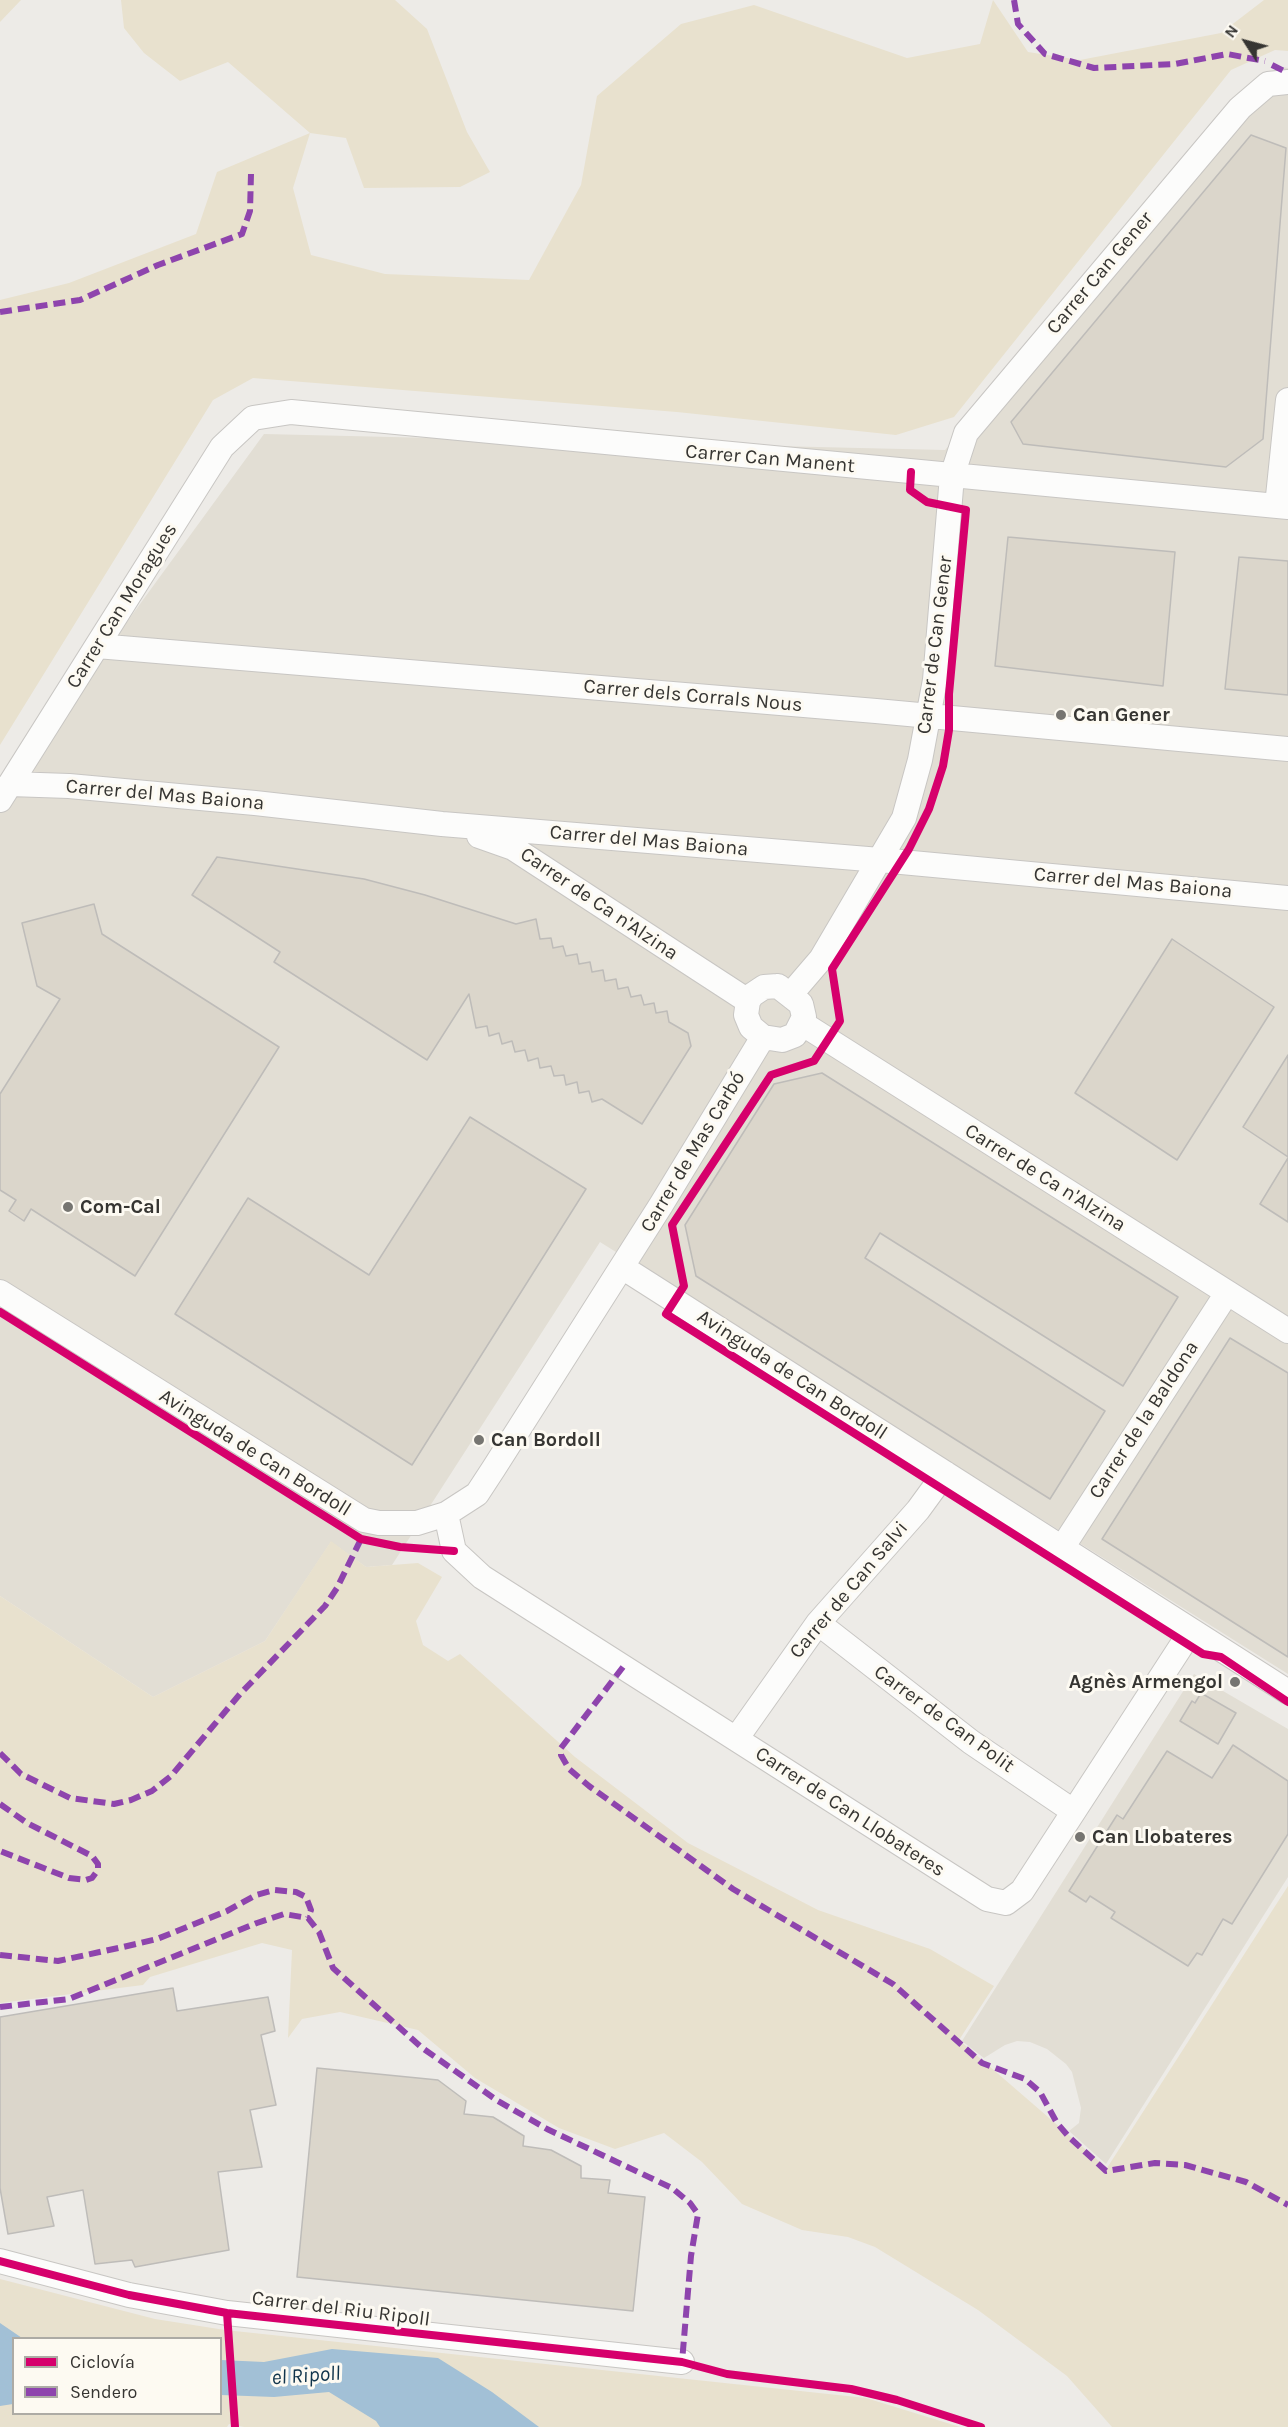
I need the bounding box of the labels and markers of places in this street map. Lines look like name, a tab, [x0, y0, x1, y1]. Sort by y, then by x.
place label: Can Gener	[1073, 703, 1170, 727]
marker: Can Gener	[1054, 708, 1068, 722]
place label: Com-Cal	[80, 1195, 161, 1219]
marker: Com-Cal	[61, 1200, 75, 1214]
place label: Can Bordoll	[491, 1428, 601, 1452]
marker: Can Bordoll	[472, 1433, 486, 1447]
place label: Agnès Armengol	[1069, 1670, 1223, 1694]
marker: Agnès Armengol	[1228, 1675, 1242, 1689]
place label: Can Llobateres	[1092, 1825, 1233, 1849]
marker: Can Llobateres	[1073, 1830, 1087, 1844]

